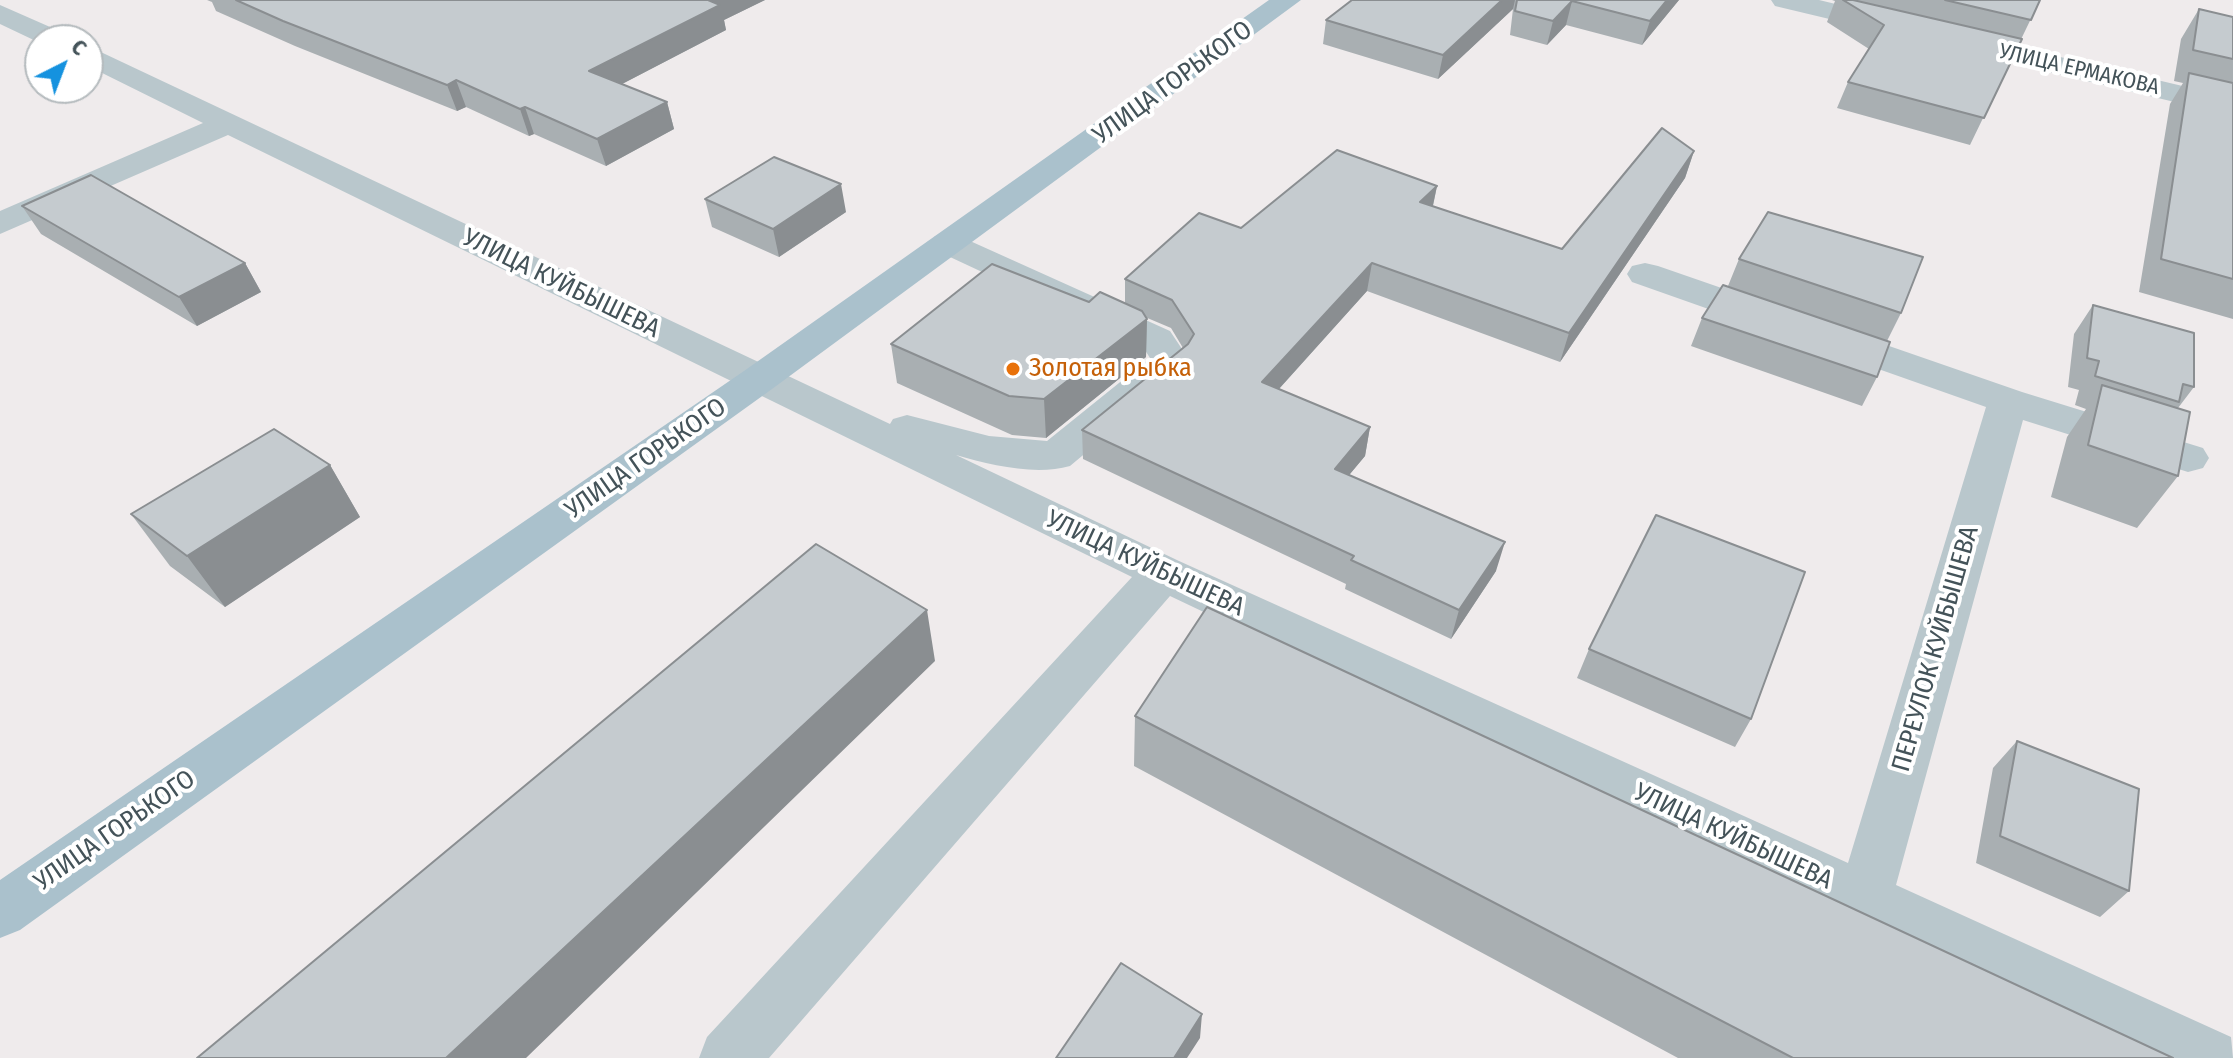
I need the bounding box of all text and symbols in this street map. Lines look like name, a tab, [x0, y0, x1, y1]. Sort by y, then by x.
street label: УЛИЦА ГОРЬКОГО	[1087, 15, 1259, 151]
north arrow	[24, 24, 104, 104]
text: С	[66, 33, 92, 61]
street label: УЛИЦА ЕРМАКОВА	[1996, 39, 2162, 101]
street label: УЛИЦА КУЙБЫШЕВА	[457, 223, 665, 345]
place label: Золотая рыбка	[1029, 353, 1192, 385]
marker: Золотая рыбка	[1004, 360, 1022, 378]
street label: УЛИЦА ГОРЬКОГО	[560, 392, 732, 526]
street label: УЛИЦА КУЙБЫШЕВА	[1041, 504, 1249, 624]
street label: ПЕРЕУЛОК КУЙБЫШЕВА	[1886, 523, 1986, 775]
street label: УЛИЦА ГОРЬКОГО	[29, 764, 201, 898]
street label: УЛИЦА КУЙБЫШЕВА	[1629, 777, 1837, 897]

